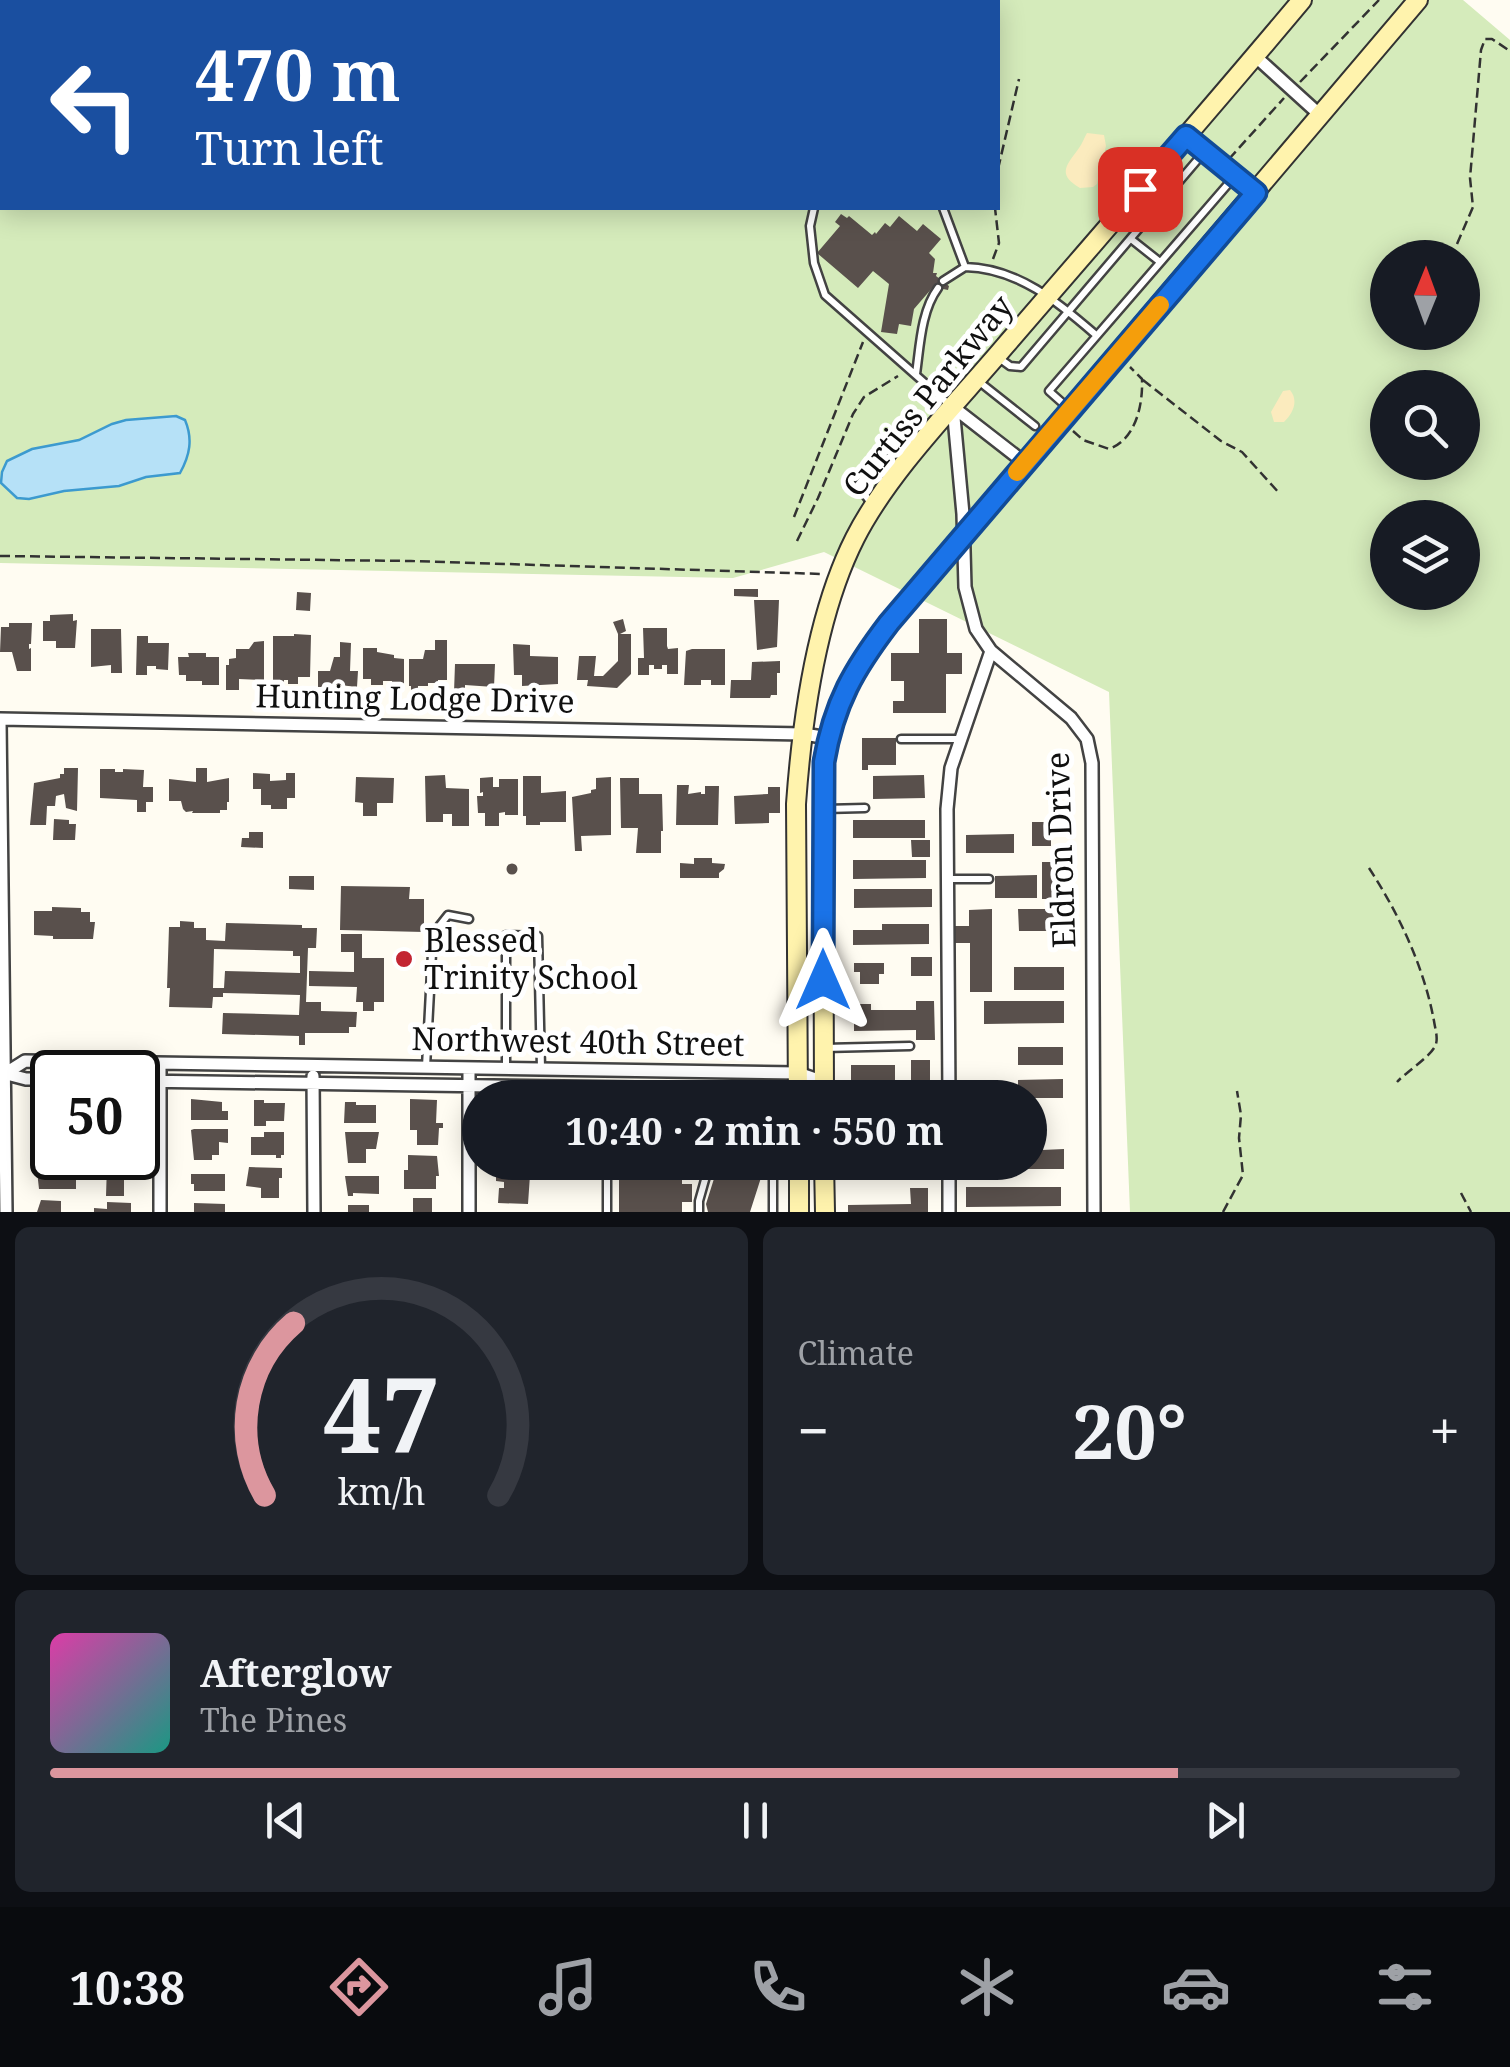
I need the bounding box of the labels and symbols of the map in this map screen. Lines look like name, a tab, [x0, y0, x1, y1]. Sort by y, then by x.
pin	[1098, 147, 1183, 232]
north arrow	[1370, 240, 1480, 350]
street label: Curtiss Parkway	[832, 284, 1022, 505]
street label: Hunting Lodge Drive	[255, 673, 575, 722]
street label: Eldron Drive	[1035, 751, 1084, 949]
place label: Blessed Trinity School	[424, 918, 638, 998]
position arrow	[771, 928, 875, 1032]
marker: Blessed Trinity School	[393, 948, 415, 970]
street label: Northwest 40th Street	[411, 1016, 745, 1065]
speed limit sign: 50	[30, 1050, 160, 1180]

